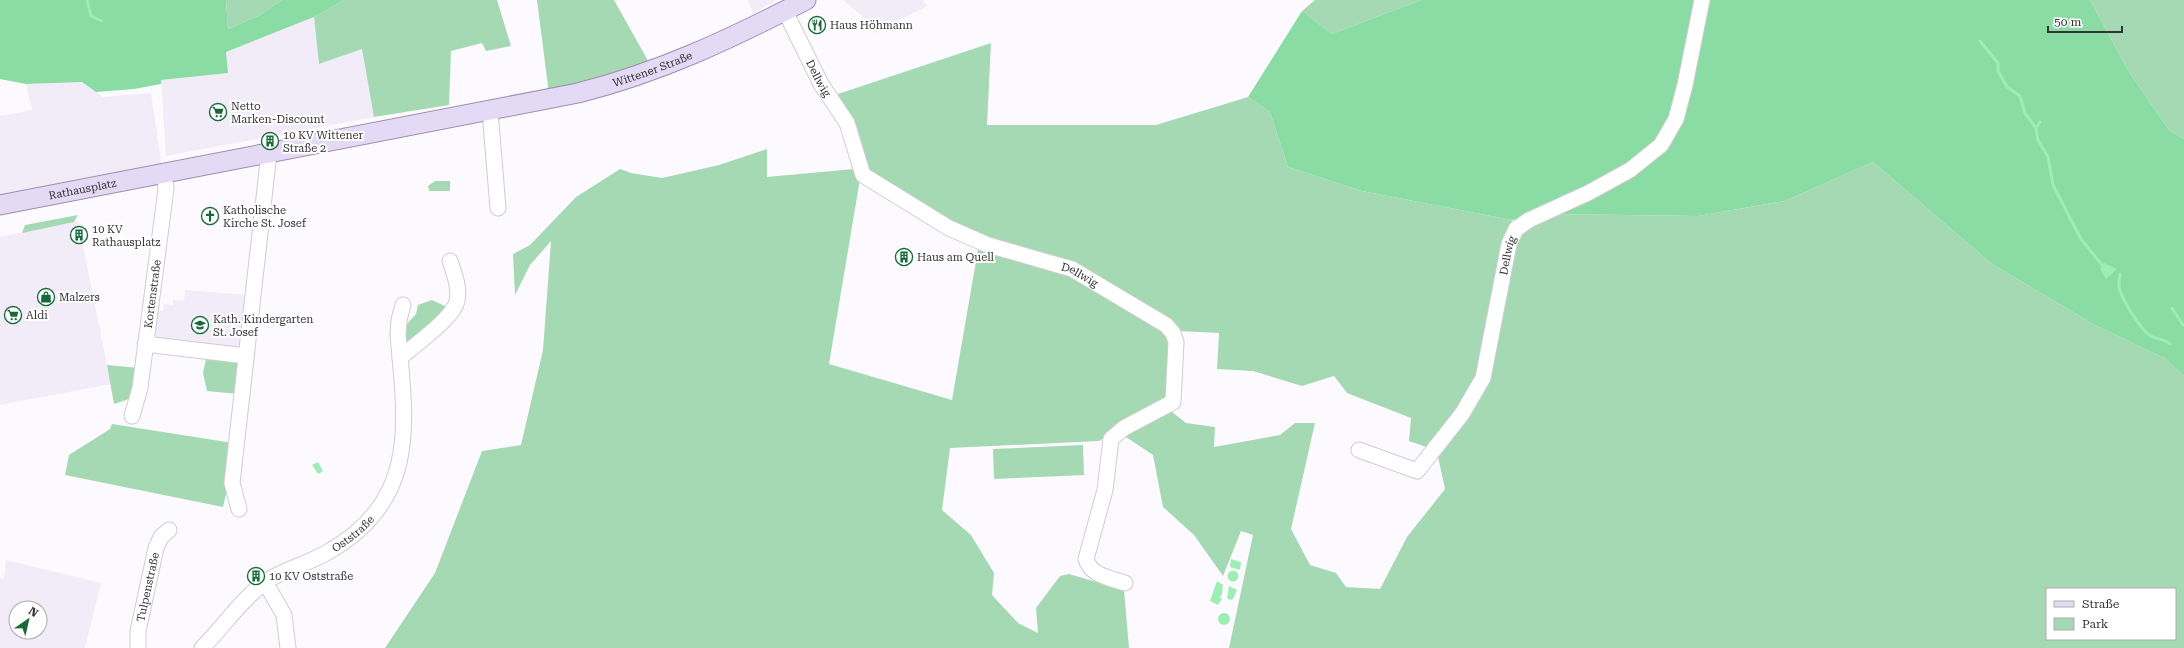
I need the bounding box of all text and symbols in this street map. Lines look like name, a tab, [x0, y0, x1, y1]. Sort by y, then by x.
scale bar	[2048, 8, 2122, 34]
restaurant icon: Haus Höhmann	[807, 15, 827, 35]
text: 50 m	[2054, 15, 2081, 29]
place label: Haus Höhmann	[830, 19, 913, 32]
street label: Wittener Straße	[611, 49, 694, 90]
street label: Dellwig	[803, 58, 834, 100]
place label: Netto Marken-Discount	[231, 100, 325, 126]
supermarket icon: Netto Marken-Discount	[208, 102, 228, 122]
place label: 10 KV Wittener Straße 2	[283, 129, 364, 155]
building icon: 10 KV Wittener Straße 2	[260, 131, 280, 151]
street label: Rathausplatz	[48, 177, 117, 202]
place label: Katholische Kirche St. Josef	[223, 204, 307, 230]
church icon: Katholische Kirche St. Josef	[200, 206, 220, 226]
place label: 10 KV Rathausplatz	[92, 223, 160, 249]
building icon: 10 KV Rathausplatz	[69, 225, 89, 245]
street label: Dellwig	[1497, 233, 1519, 276]
building icon: Haus am Quell	[894, 247, 914, 267]
place label: Haus am Quell	[917, 251, 995, 264]
street label: Kortenstraße	[142, 259, 164, 329]
street label: Dellwig	[1060, 260, 1101, 290]
shop icon: Malzers	[36, 287, 56, 307]
place label: Malzers	[59, 291, 100, 304]
supermarket icon: Aldi	[3, 305, 23, 325]
place label: Aldi	[26, 309, 48, 322]
place label: Kath. Kindergarten St. Josef	[213, 313, 313, 339]
school or university icon: Kath. Kindergarten St. Josef	[190, 315, 210, 335]
street label: Oststraße	[330, 513, 377, 555]
street label: Tulpenstraße	[134, 551, 162, 623]
building icon: 10 KV Oststraße	[246, 566, 266, 586]
place label: 10 KV Oststraße	[269, 570, 353, 583]
legend	[2046, 588, 2176, 640]
text: Straße	[2082, 597, 2120, 611]
north arrow	[8, 600, 48, 640]
text: N	[26, 604, 41, 620]
text: Park	[2082, 617, 2109, 631]

